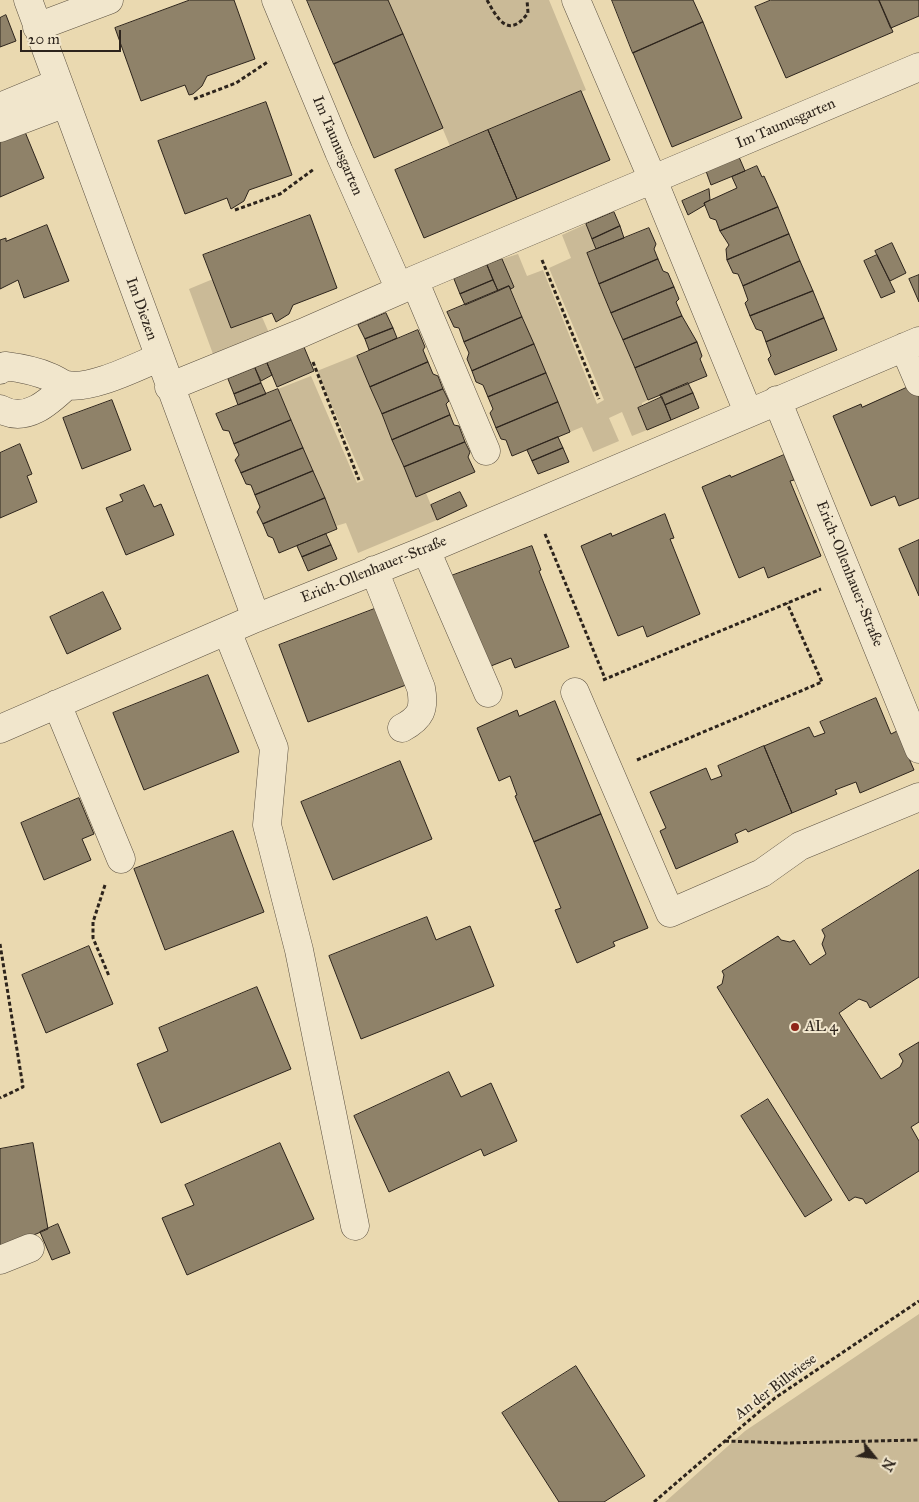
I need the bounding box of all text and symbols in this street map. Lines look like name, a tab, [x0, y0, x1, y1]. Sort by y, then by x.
scale bar	[22, 20, 124, 52]
text: 20 m	[28, 30, 60, 48]
street label: Im Taunusgarten	[308, 94, 366, 198]
street label: Im Taunusgarten	[734, 95, 838, 153]
street label: Im Diezen	[121, 275, 161, 343]
street label: Erich-Ollenhauer-Straße	[811, 498, 887, 650]
street label: Erich-Ollenhauer-Straße	[298, 532, 450, 608]
place label: AL 4	[805, 1018, 838, 1036]
marker: AL 4	[789, 1021, 801, 1033]
street label: An der Billwiese	[732, 1350, 820, 1424]
north arrow	[849, 1432, 899, 1482]
text: N	[877, 1455, 898, 1474]

